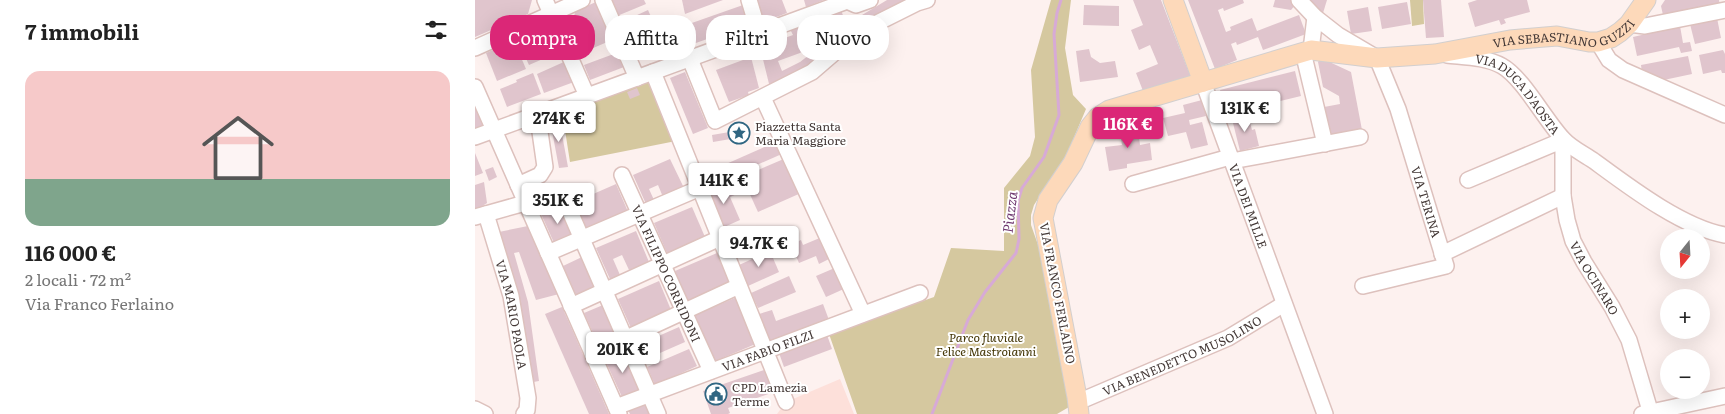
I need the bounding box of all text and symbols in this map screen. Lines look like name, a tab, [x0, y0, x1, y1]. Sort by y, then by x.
text: 7 immobili	[25, 15, 139, 46]
chip: Compra	[490, 15, 595, 60]
chip: Affitta	[605, 15, 696, 60]
chip: Filtri	[706, 15, 787, 60]
chip: Nuovo	[797, 15, 889, 60]
street label: VIA SEBASTIANO GUZZI	[1491, 15, 1639, 52]
icon: filters	[422, 16, 450, 44]
street label: VIA DUCA D'AOSTA	[1474, 49, 1565, 138]
pin: 131K €	[1204, 90, 1286, 133]
text: 131K €	[1220, 95, 1270, 119]
pin: 274K €	[518, 100, 600, 143]
icon: home	[193, 103, 283, 193]
text: 274K €	[533, 105, 585, 129]
pin: 116K €	[1087, 106, 1169, 149]
text: 116K €	[1103, 111, 1153, 135]
place label: Piazzetta Santa Maria Maggiore	[755, 117, 846, 149]
place icon: Piazzetta Santa Maria Maggiore	[727, 121, 751, 145]
street label: VIA DEI MILLE	[1225, 161, 1272, 251]
pin: 141K €	[683, 162, 765, 205]
street label: VIA TERINA	[1407, 164, 1446, 240]
text: 141K €	[699, 167, 749, 191]
pin: 351K €	[517, 182, 599, 225]
text: 351K €	[532, 187, 584, 211]
water label: Piazza	[997, 190, 1021, 234]
street label: VIA FILIPPO CORRIDONI	[628, 202, 706, 345]
street label: VIA FRANCO FERLAINO	[1035, 221, 1081, 365]
pin: 94.7K €	[713, 226, 805, 268]
north arrow	[1660, 229, 1710, 279]
map controls	[1660, 229, 1710, 399]
text: 94.7K €	[730, 230, 788, 254]
text: 116 000 €	[25, 236, 116, 267]
street label: VIA OCINARO	[1566, 238, 1623, 318]
street label: VIA MARIO PAOLA	[491, 257, 532, 371]
text: 2 locali · 72 m²	[25, 267, 131, 291]
button: +	[1660, 289, 1710, 339]
text: Via Franco Ferlaino	[25, 291, 174, 315]
street label: VIA BENEDETTO MUSOLINO	[1100, 311, 1265, 400]
street label: VIA FABIO FILZI	[719, 325, 816, 376]
park label: Parco fluviale Felice Mastroianni	[936, 328, 1037, 360]
pin: 201K €	[582, 332, 664, 374]
text: 201K €	[597, 336, 649, 360]
button: −	[1660, 349, 1710, 399]
place label: CPD Lamezia Terme	[732, 378, 808, 410]
public building icon: CPD Lamezia Terme	[704, 382, 728, 406]

